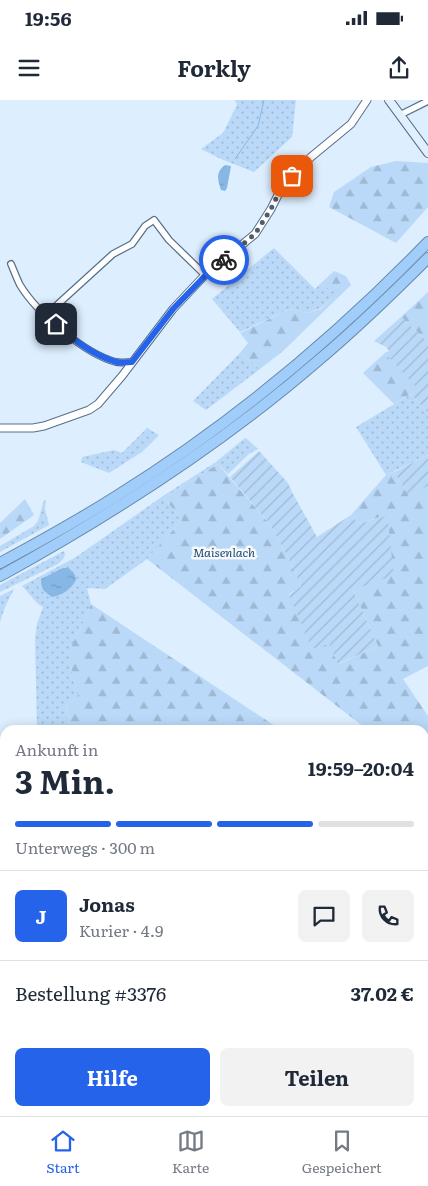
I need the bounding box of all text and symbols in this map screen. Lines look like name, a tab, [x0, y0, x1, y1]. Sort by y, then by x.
text: 19:56	[25, 4, 72, 32]
text: Forkly	[177, 51, 251, 84]
icon: menu	[15, 54, 43, 82]
icon: share	[385, 54, 413, 82]
pin	[271, 155, 313, 197]
icon: bag	[278, 162, 306, 190]
courier	[199, 235, 249, 285]
icon: bike	[210, 246, 238, 274]
pin	[35, 303, 77, 345]
icon: home	[42, 310, 70, 338]
park label: Maisenlach	[193, 543, 255, 561]
text: Ankunft in	[15, 737, 98, 761]
text: 19:59–20:04	[308, 754, 414, 782]
text: 3 Min.	[15, 756, 115, 804]
text: Unterwegs · 300 m	[15, 835, 155, 859]
text: Jonas	[79, 890, 135, 918]
button: chat	[298, 890, 350, 942]
button: phone	[362, 890, 414, 942]
text: J	[36, 902, 46, 930]
text: Kurier · 4.9	[79, 918, 163, 942]
text: Bestellung #3376	[15, 979, 166, 1007]
text: 37.02 €	[351, 979, 414, 1007]
button: Hilfe	[15, 1048, 210, 1106]
button: Teilen	[220, 1048, 414, 1106]
tab: Start	[46, 1127, 80, 1177]
tab: Karte	[172, 1127, 209, 1177]
tab: Gespeichert	[302, 1127, 382, 1177]

